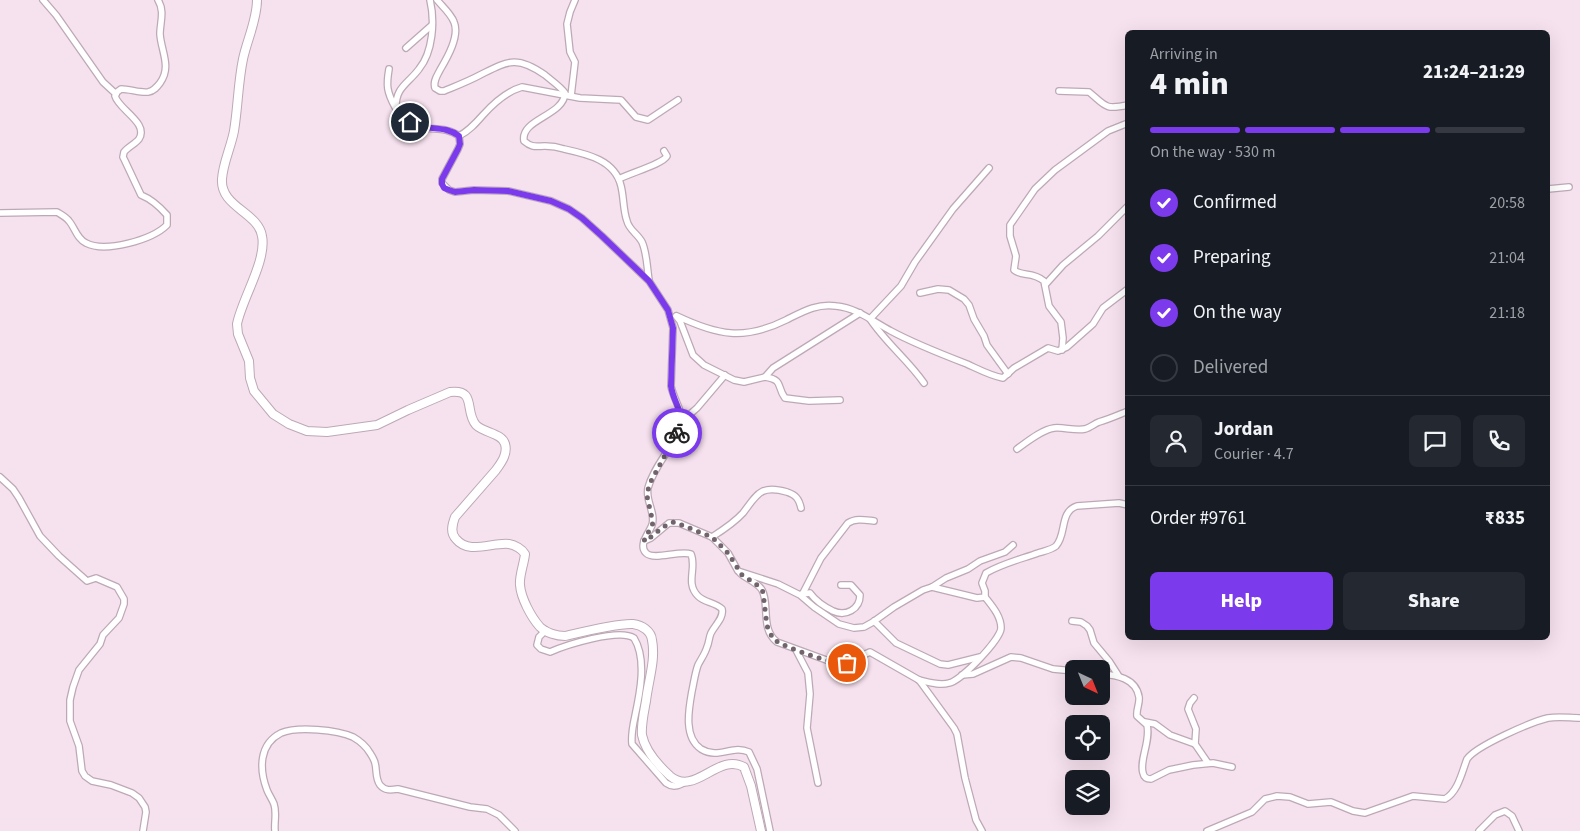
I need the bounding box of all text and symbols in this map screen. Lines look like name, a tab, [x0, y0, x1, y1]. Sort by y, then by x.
text: Arriving in	[1150, 43, 1218, 65]
text: 21:24–21:29	[1423, 59, 1525, 86]
text: 4 min	[1150, 61, 1229, 107]
pin	[389, 101, 431, 143]
icon: home	[396, 108, 424, 136]
text: On the way · 530 m	[1150, 141, 1275, 163]
icon: check	[1150, 189, 1178, 217]
text: Confirmed	[1193, 189, 1277, 216]
text: 20:58	[1489, 192, 1525, 214]
icon: check	[1150, 244, 1178, 272]
text: Preparing	[1193, 244, 1271, 271]
text: 21:04	[1489, 247, 1525, 269]
icon: check	[1150, 299, 1178, 327]
text: On the way	[1193, 299, 1282, 326]
text: 21:18	[1489, 302, 1525, 324]
text: Delivered	[1193, 354, 1268, 381]
courier	[652, 408, 702, 458]
button: person	[1150, 415, 1202, 467]
button: chat	[1409, 415, 1461, 467]
button: phone	[1473, 415, 1525, 467]
text: Jordan	[1214, 416, 1273, 443]
icon: bike	[663, 419, 691, 447]
text: Courier · 4.7	[1214, 443, 1294, 465]
text: Order #9761	[1150, 505, 1247, 532]
text: ₹835	[1485, 505, 1525, 532]
button: Help	[1150, 572, 1333, 630]
button: Share	[1343, 572, 1525, 630]
pin	[826, 642, 868, 684]
icon: bag	[833, 649, 861, 677]
north arrow	[1065, 660, 1110, 705]
map controls	[1065, 660, 1110, 815]
button: locate	[1065, 715, 1110, 760]
button: layers	[1065, 770, 1110, 815]

